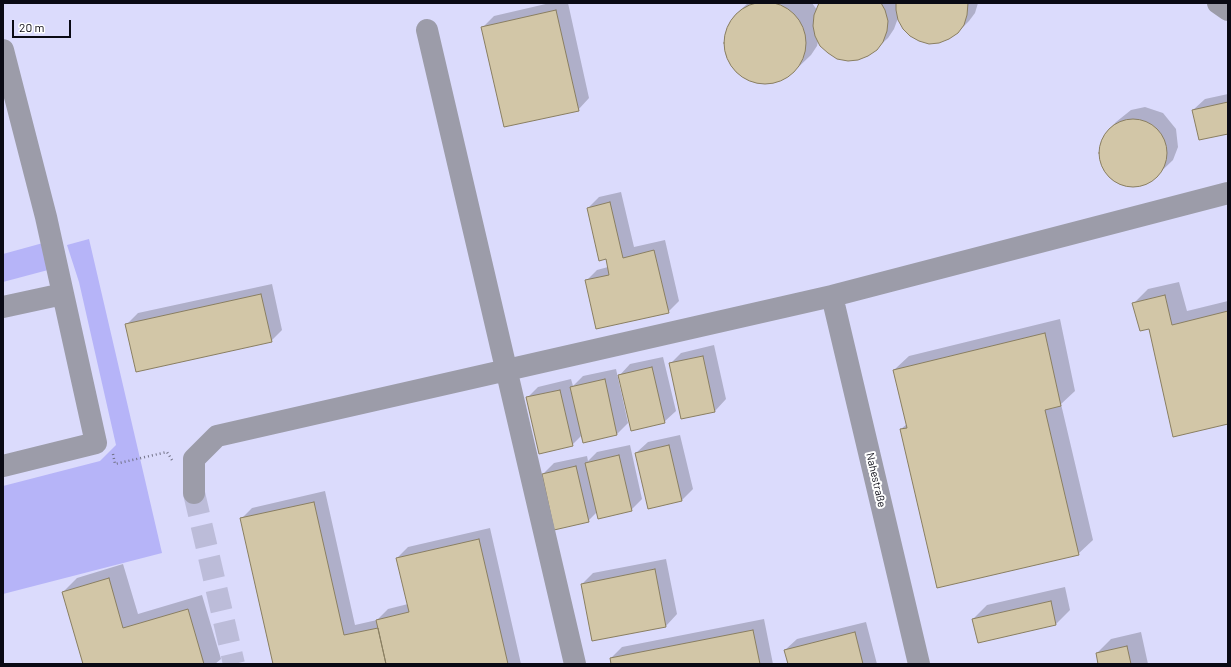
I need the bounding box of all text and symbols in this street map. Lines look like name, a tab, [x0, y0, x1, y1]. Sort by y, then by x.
scale bar	[14, 12, 73, 38]
text: 20 m	[19, 20, 45, 34]
street label: Nahestraße	[863, 451, 889, 509]

